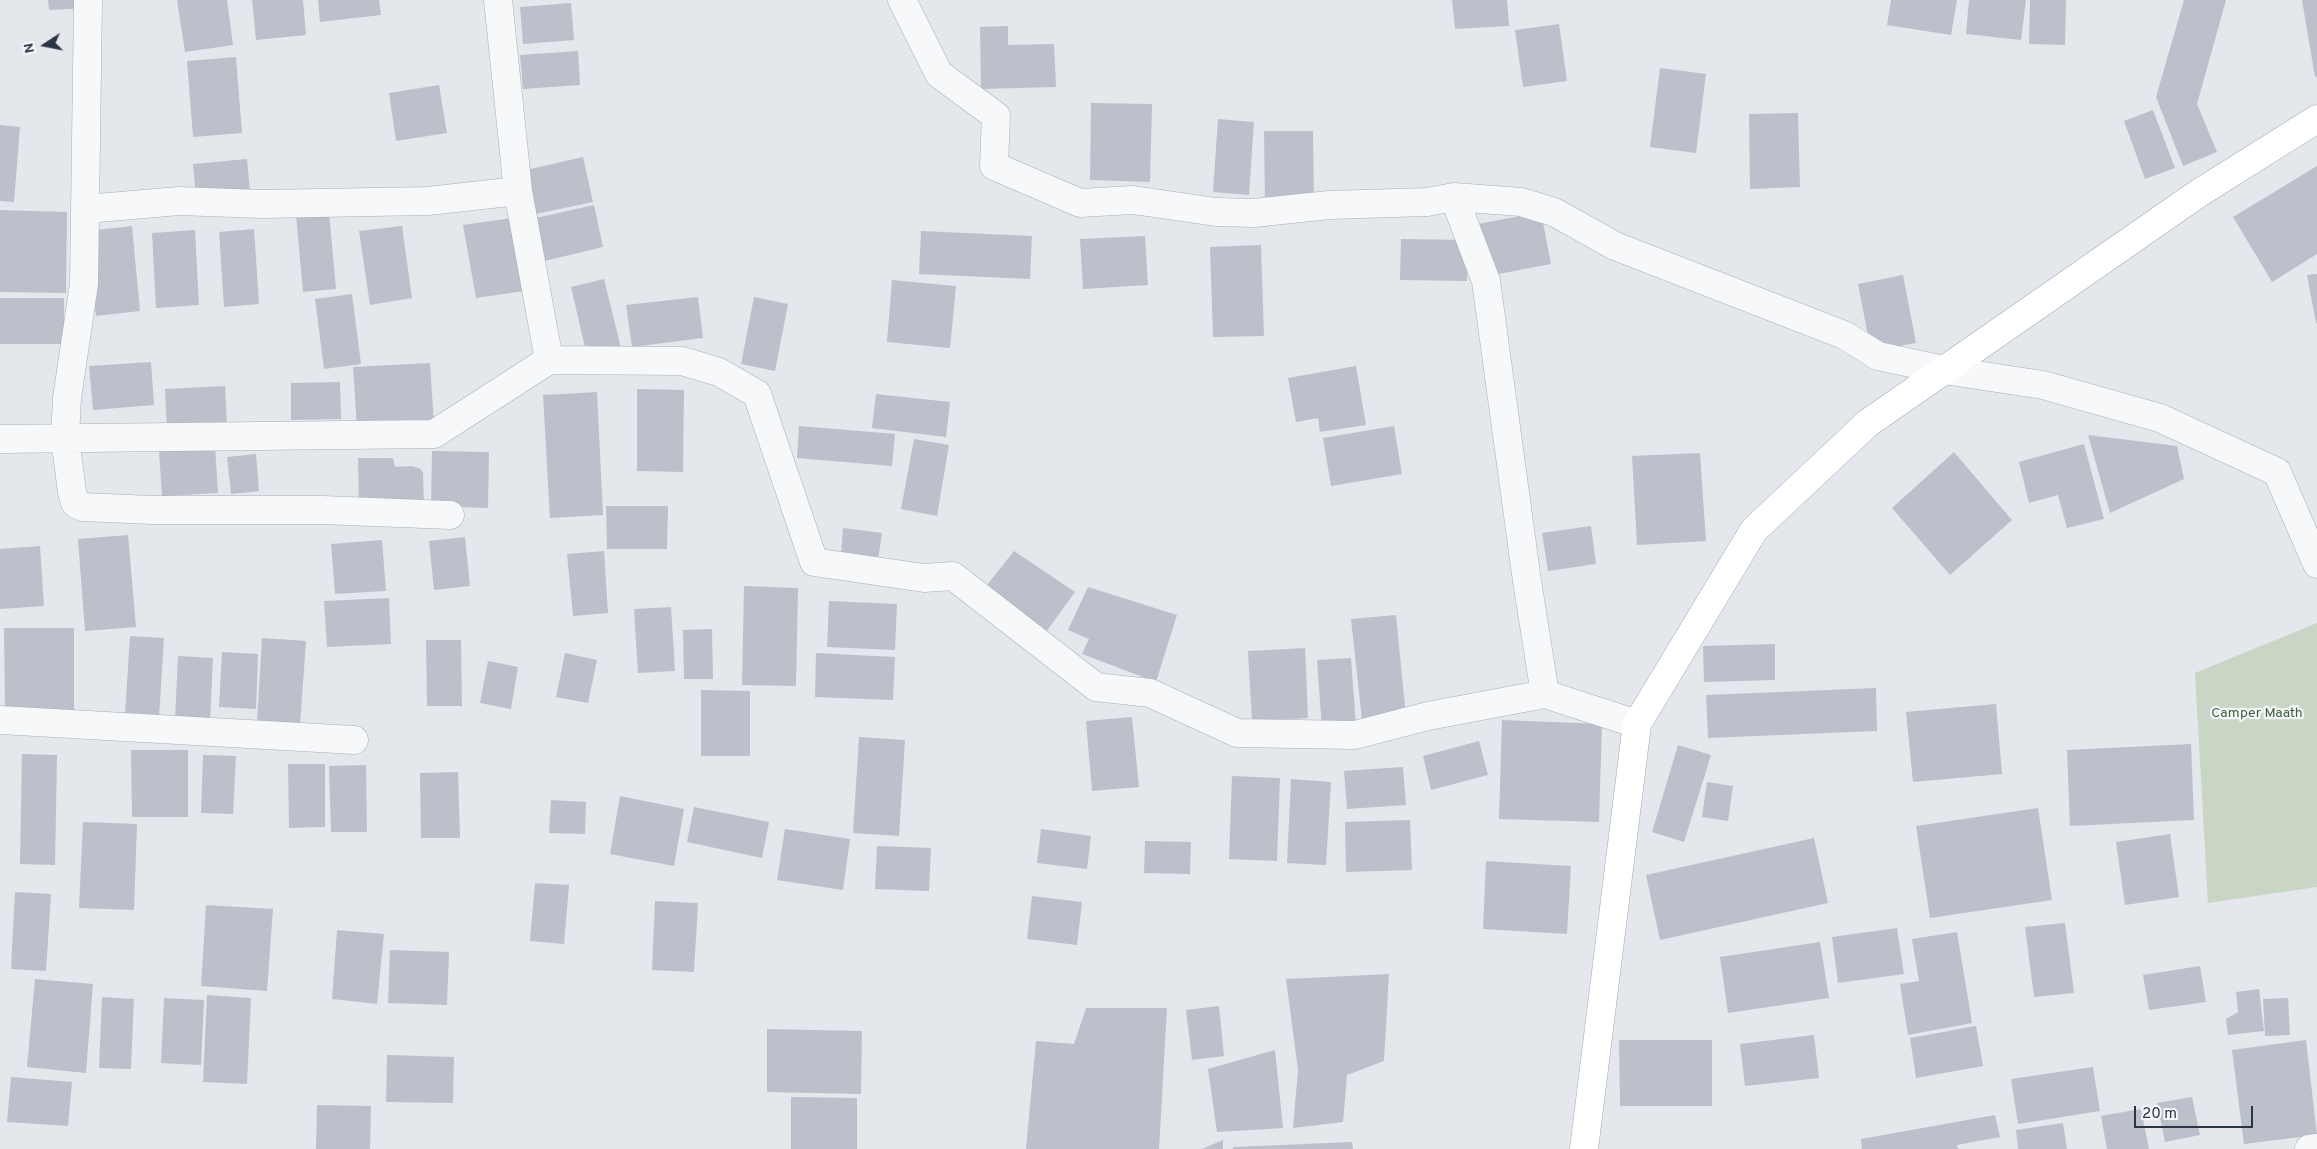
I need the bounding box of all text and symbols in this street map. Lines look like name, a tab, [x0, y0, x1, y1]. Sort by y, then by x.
north arrow	[20, 20, 70, 70]
text: N	[20, 41, 39, 55]
park label: Camper Maath	[2211, 706, 2303, 722]
scale bar	[2137, 1096, 2256, 1128]
text: 20 m	[2142, 1105, 2177, 1124]

